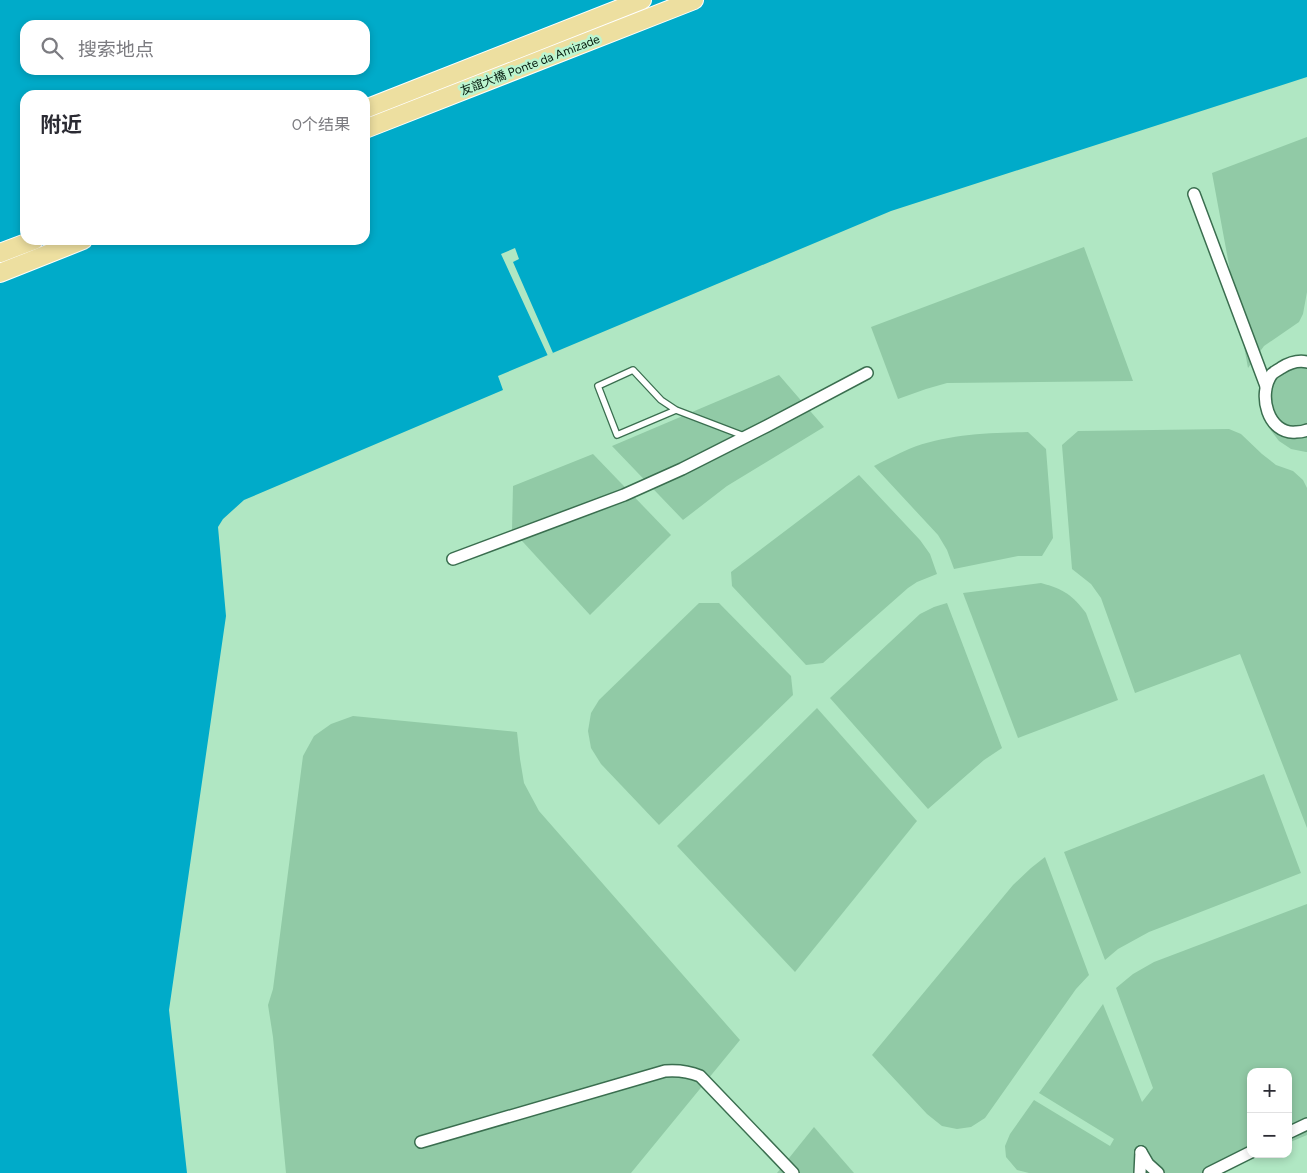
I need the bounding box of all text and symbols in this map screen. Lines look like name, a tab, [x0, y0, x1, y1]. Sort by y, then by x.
search box	[20, 20, 370, 75]
street label: 友誼大橋 Ponte da Amizade	[458, 32, 602, 98]
icon: search	[38, 34, 66, 62]
text: 搜索地点	[78, 38, 154, 61]
text: 附近	[40, 112, 82, 137]
text: 0个结果	[292, 115, 350, 134]
map controls	[1247, 1068, 1292, 1158]
button: +	[1247, 1068, 1292, 1113]
button: −	[1247, 1113, 1292, 1158]

